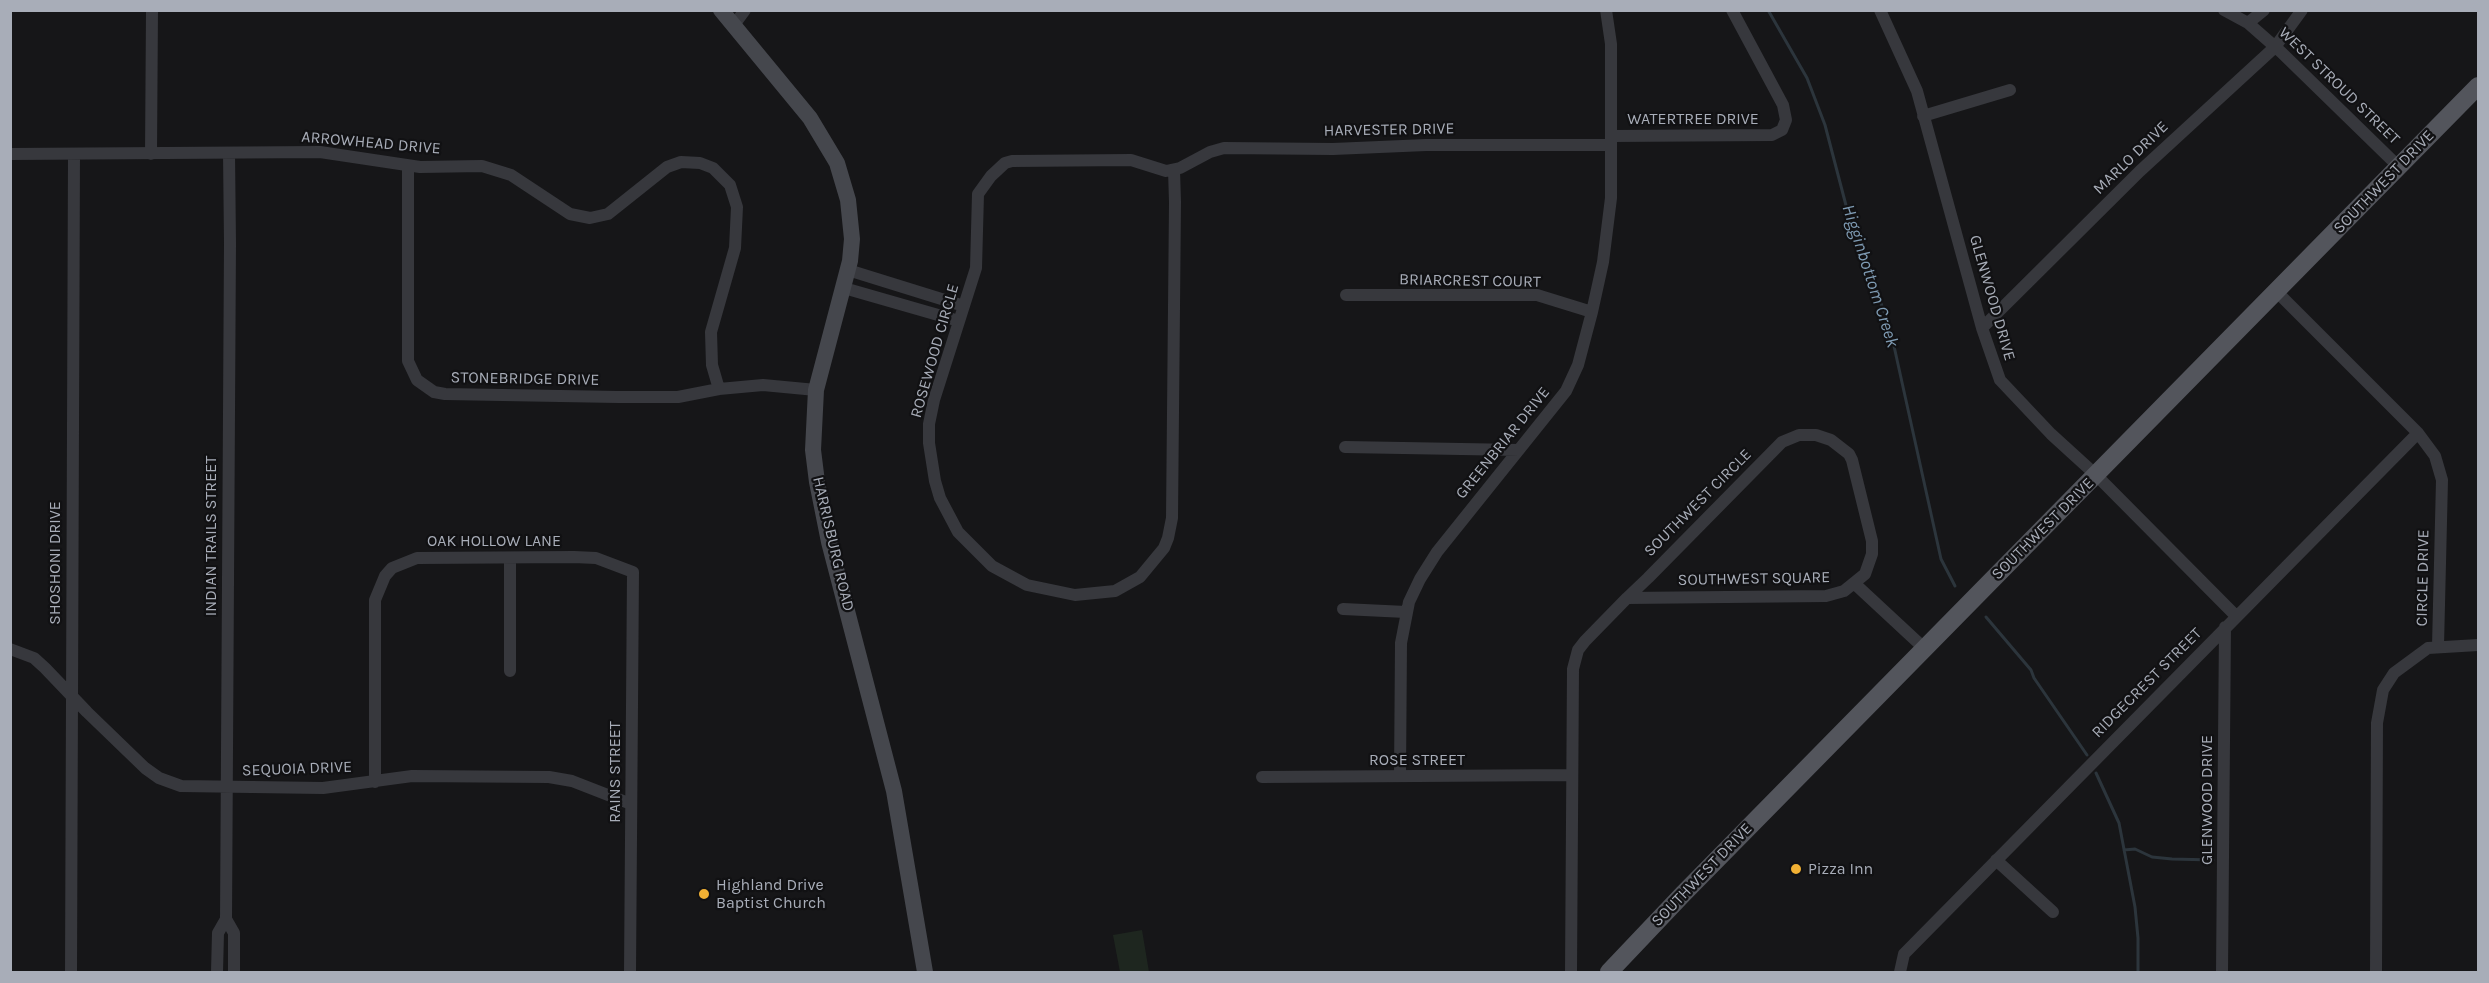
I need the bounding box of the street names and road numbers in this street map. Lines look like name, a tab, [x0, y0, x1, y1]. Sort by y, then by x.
street label: WEST STROUD STREET	[2274, 23, 2404, 149]
street label: WATERTREE DRIVE	[1627, 109, 1759, 129]
street label: MARLO DRIVE	[2089, 117, 2173, 199]
street label: HARVESTER DRIVE	[1323, 119, 1455, 141]
street label: SOUTHWEST DRIVE	[2330, 126, 2438, 238]
street label: ARROWHEAD DRIVE	[301, 127, 441, 159]
street label: GLENWOOD DRIVE	[1965, 233, 2019, 363]
street label: BRIARCREST COURT	[1399, 270, 1541, 292]
street label: ROSEWOOD CIRCLE	[907, 282, 963, 420]
street label: STONEBRIDGE DRIVE	[451, 368, 599, 390]
street label: GREENBRIAR DRIVE	[1452, 383, 1554, 503]
street label: SOUTHWEST CIRCLE	[1640, 445, 1756, 561]
street label: INDIAN TRAILS STREET	[201, 456, 221, 616]
street label: SOUTHWEST DRIVE	[1988, 474, 2098, 584]
street label: HARRISBURG ROAD	[808, 475, 858, 613]
street label: SHOSHONI DRIVE	[45, 501, 65, 625]
street label: CIRCLE DRIVE	[2413, 529, 2433, 627]
street label: OAK HOLLOW LANE	[427, 531, 561, 551]
street label: SOUTHWEST SQUARE	[1678, 568, 1830, 590]
street label: RIDGECREST STREET	[2088, 624, 2206, 742]
street label: RAINS STREET	[605, 721, 625, 823]
street label: GLENWOOD DRIVE	[2197, 735, 2217, 865]
street label: ROSE STREET	[1369, 750, 1465, 770]
street label: SEQUOIA DRIVE	[242, 757, 352, 781]
street label: SOUTHWEST DRIVE	[1648, 819, 1756, 931]

